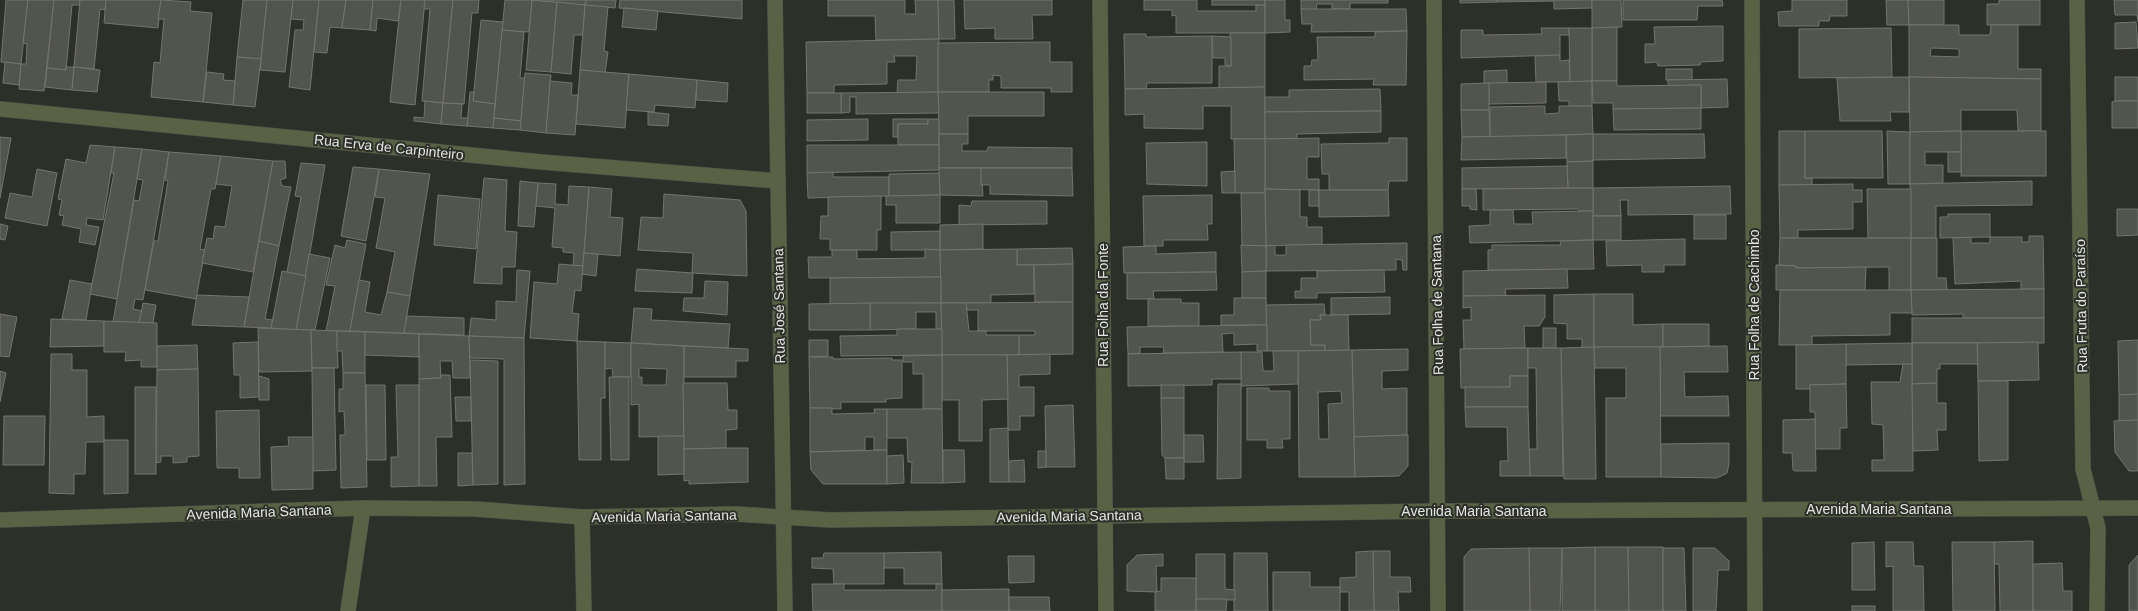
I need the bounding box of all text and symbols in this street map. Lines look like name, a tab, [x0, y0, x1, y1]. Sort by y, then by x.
street label: Rua Erva de Carpinteiro	[313, 131, 465, 163]
street label: Rua Folha de Cachimbo	[1746, 229, 1762, 380]
street label: Rua Folha de Santana	[1428, 235, 1446, 375]
street label: Rua Fruta do Paraíso	[2072, 239, 2090, 373]
street label: Rua Folha da Fonte	[1095, 243, 1111, 367]
street label: Rua José Santana	[770, 248, 788, 364]
street label: Avenida Maria Santana	[186, 501, 332, 523]
street label: Avenida Maria Santana	[1806, 501, 1952, 517]
street label: Avenida Maria Santana	[1401, 503, 1547, 519]
street label: Avenida Maria Santana	[591, 507, 737, 525]
street label: Avenida Maria Santana	[996, 507, 1142, 525]

